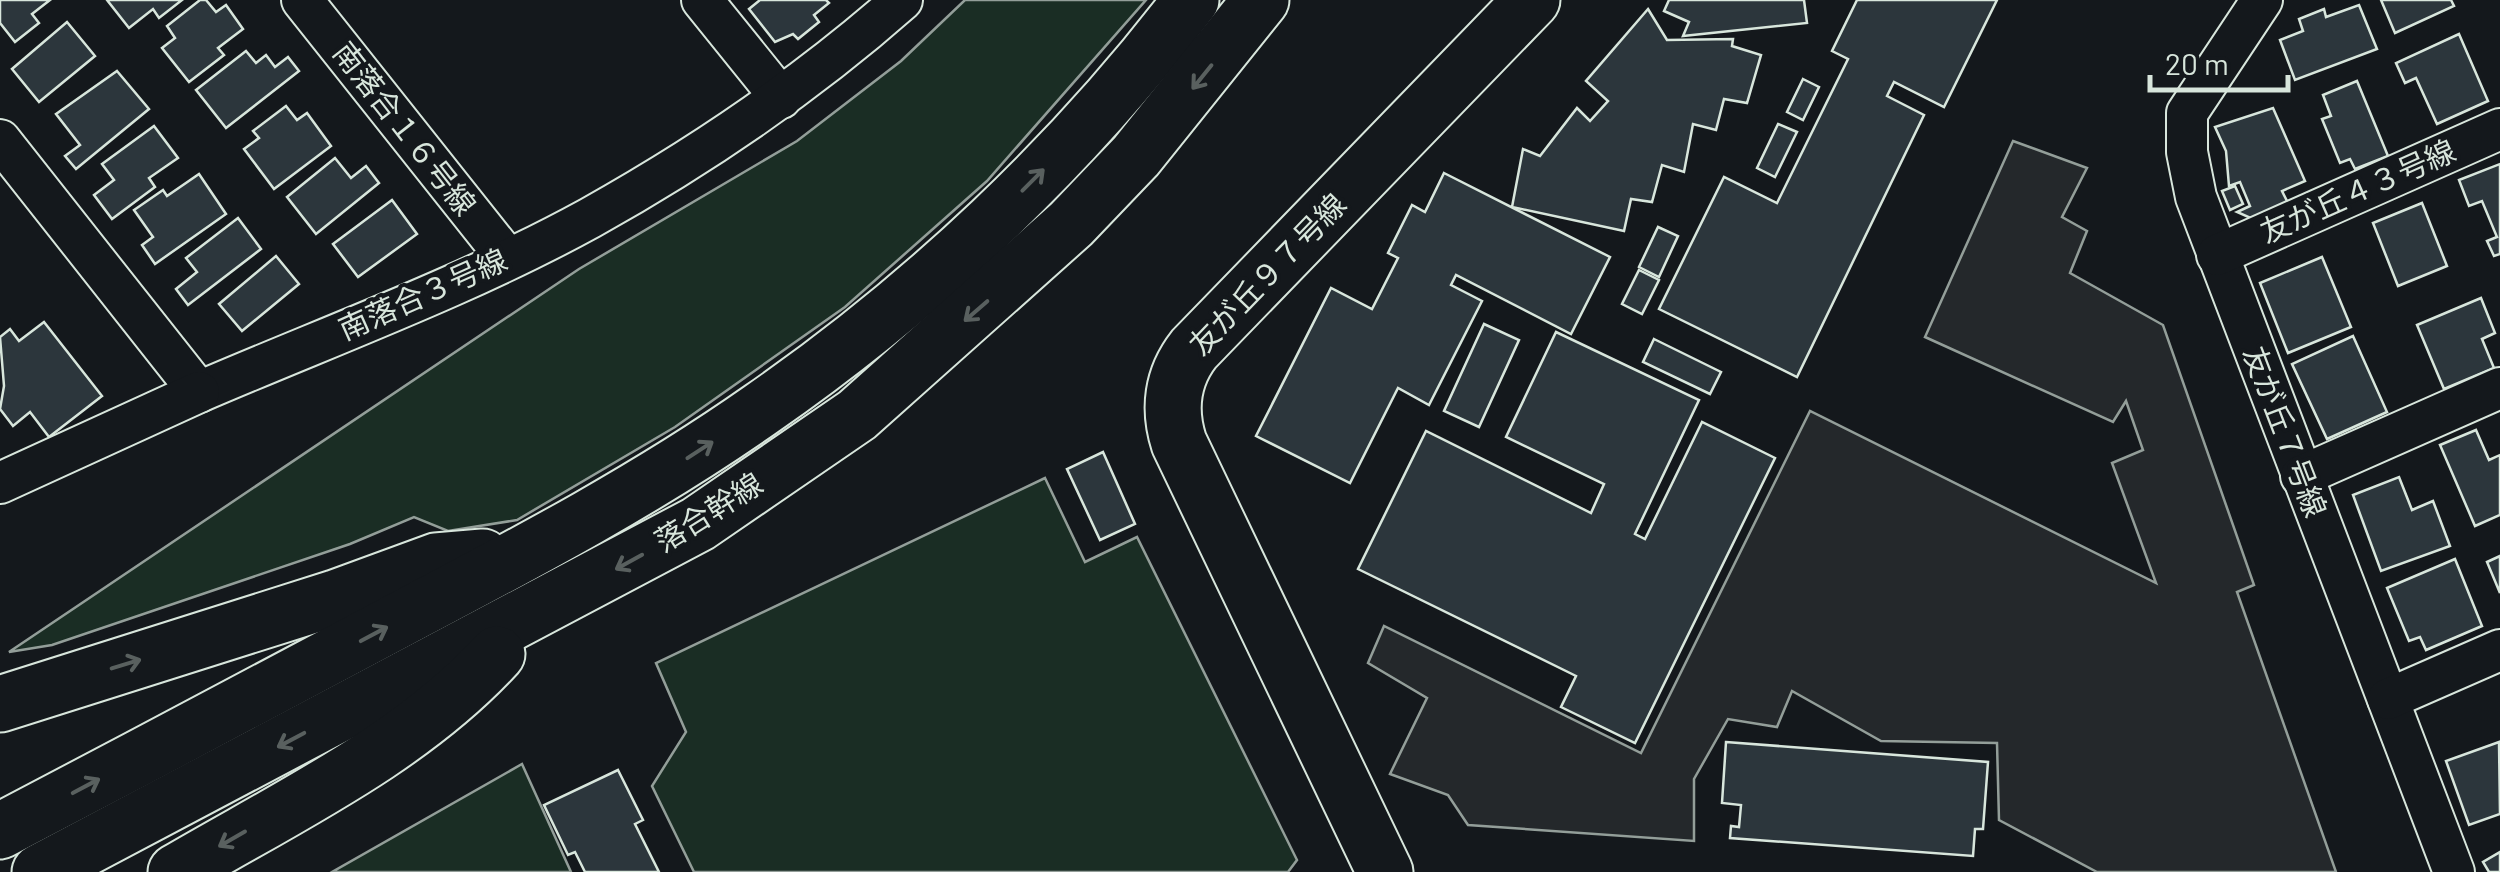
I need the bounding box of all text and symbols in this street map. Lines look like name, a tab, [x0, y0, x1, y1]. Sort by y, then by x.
scale bar	[2150, 30, 2288, 92]
street label: 南落合１６号線	[327, 34, 484, 222]
text: 20 m	[2165, 45, 2229, 81]
one-way arrow	[1191, 64, 1213, 90]
street label: 友が丘４３号線	[2254, 131, 2460, 249]
one-way arrow	[1021, 168, 1045, 192]
street label: 友が丘９７号線	[1181, 186, 1352, 362]
street label: 南落合３号線	[333, 240, 512, 346]
one-way arrow	[964, 299, 989, 322]
street label: 友が丘７号線	[2237, 341, 2335, 522]
one-way arrow	[685, 440, 714, 461]
street label: 落合幹線	[648, 464, 768, 558]
one-way arrow	[615, 553, 644, 572]
one-way arrow	[358, 624, 388, 643]
one-way arrow	[110, 654, 142, 672]
one-way arrow	[276, 731, 306, 750]
one-way arrow	[71, 776, 101, 795]
one-way arrow	[218, 829, 247, 849]

